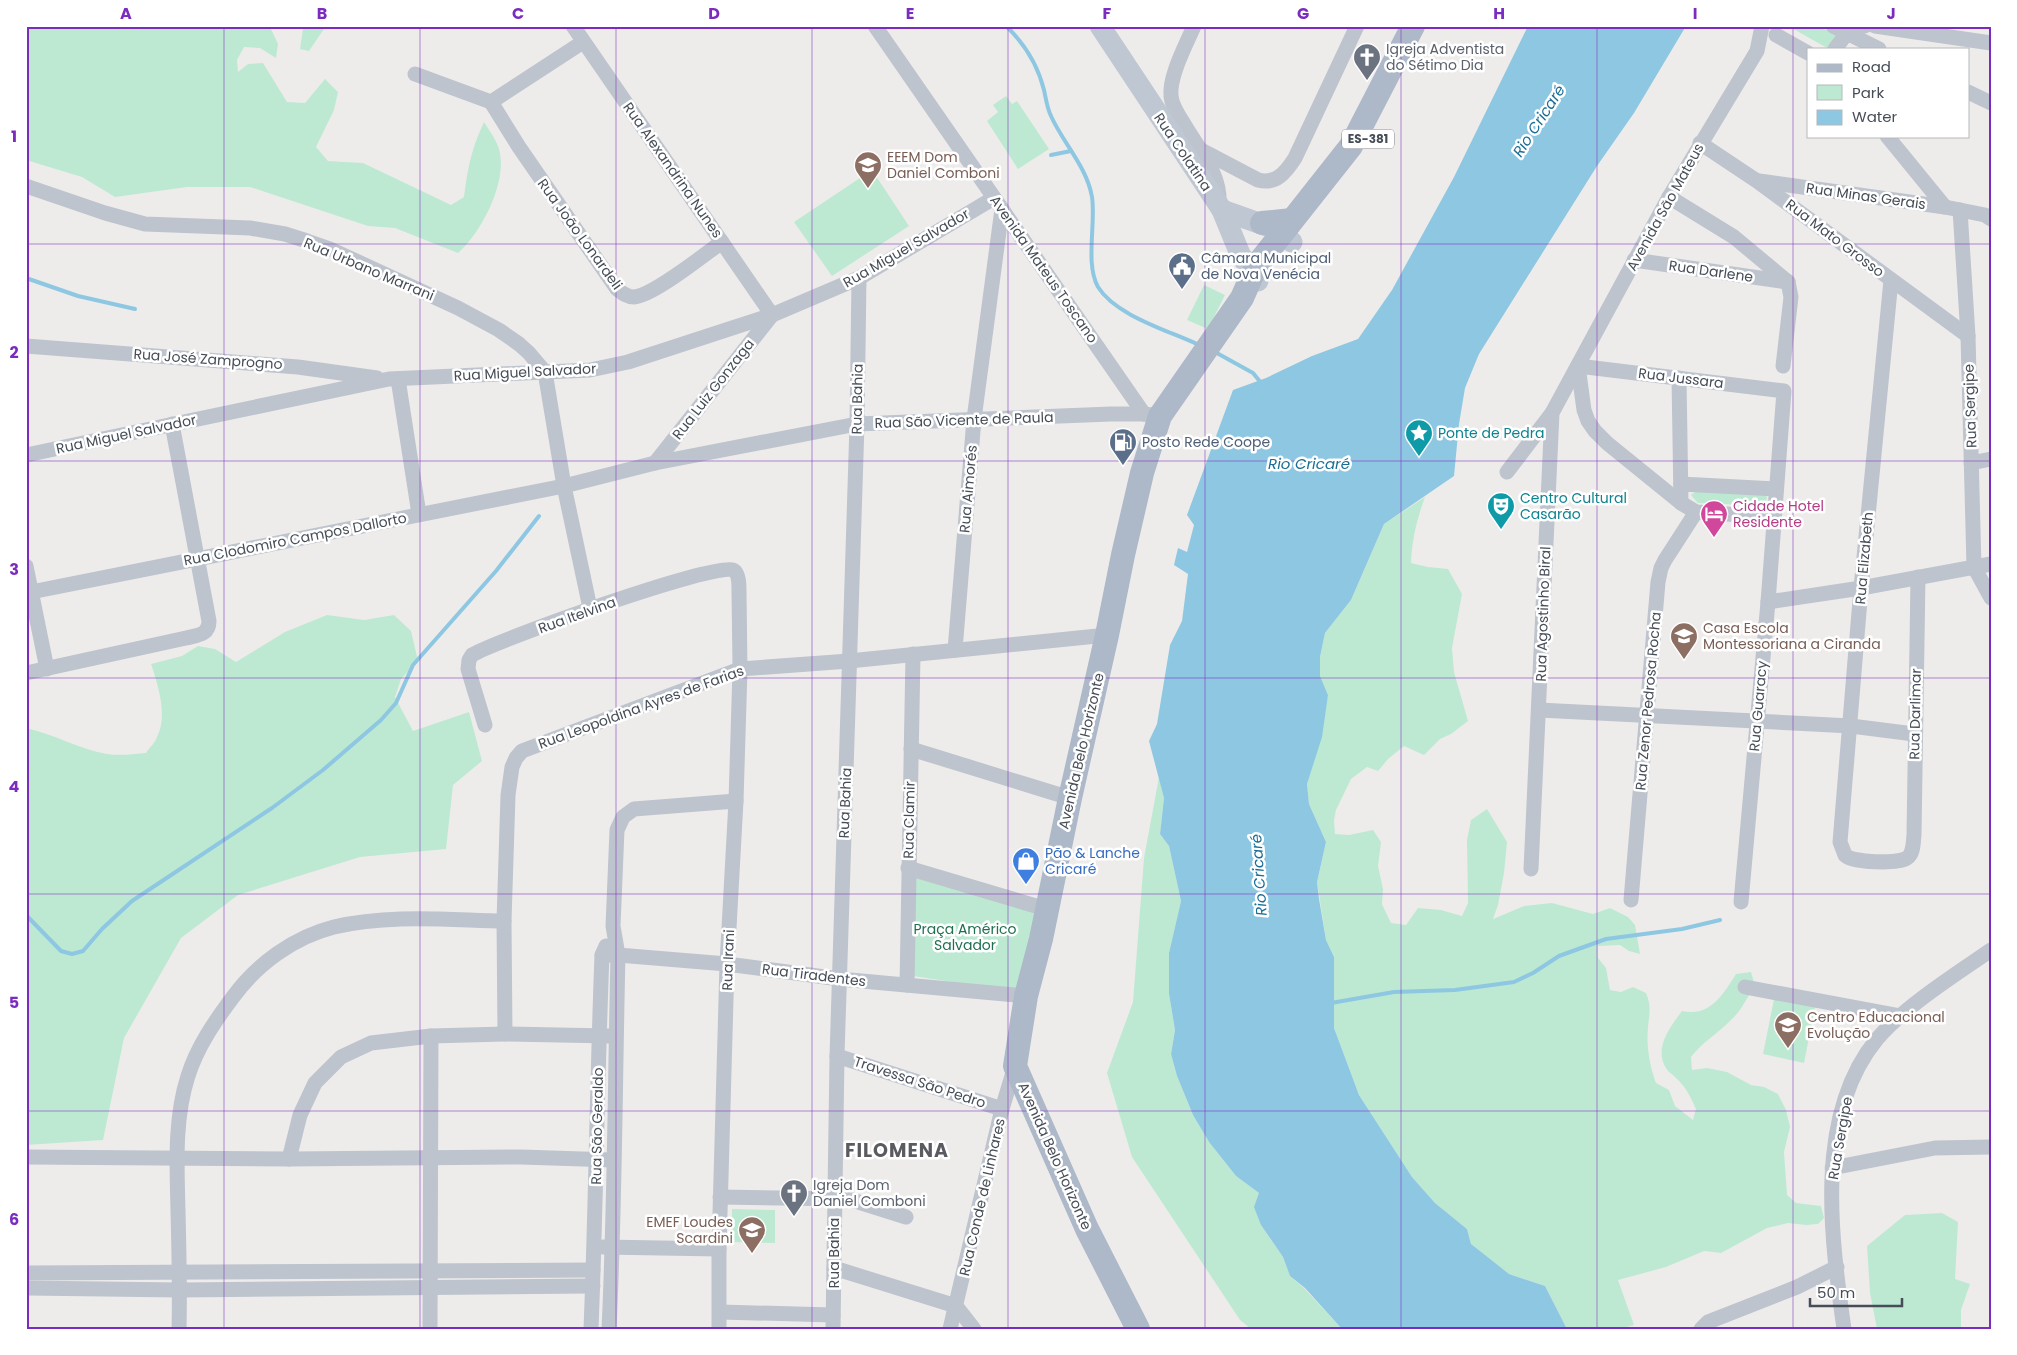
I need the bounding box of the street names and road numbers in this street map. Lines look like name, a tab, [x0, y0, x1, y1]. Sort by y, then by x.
street label: Rua Alexandrina Nunes	[619, 98, 727, 242]
street label: Rua Colatina	[1149, 109, 1217, 195]
road number: ES-381	[1342, 130, 1394, 148]
street label: Avenida São Mateus	[1622, 140, 1708, 274]
street label: Rua João Lonardeli	[533, 174, 627, 294]
street label: Rua Minas Gerais	[1805, 178, 1927, 214]
street label: Avenida Mateus Toscano	[985, 191, 1103, 347]
street label: Rua Mato Grosso	[1782, 194, 1888, 282]
street label: Rua Miguel Salvador	[839, 204, 973, 292]
street label: Rua Urbano Marrani	[301, 232, 437, 306]
street label: Rua Darlene	[1668, 255, 1755, 287]
street label: Rua Luiz Gonzaga	[667, 334, 759, 444]
street label: Rua José Zamprogno	[133, 344, 283, 374]
street label: Rua Miguel Salvador	[453, 358, 597, 386]
street label: Rua Jussara	[1637, 363, 1725, 393]
street label: Rua Sergipe	[1959, 363, 1981, 448]
street label: Rua Bahia	[846, 364, 868, 434]
street label: Rua São Vicente de Paula	[874, 407, 1054, 433]
street label: Rua Miguel Salvador	[54, 409, 198, 459]
street label: Rua Aimorés	[954, 444, 982, 534]
street label: Rua Clodomiro Campos Dallorto	[182, 508, 408, 570]
street label: Rua Elizabeth	[1850, 511, 1878, 605]
street label: Rua Agostinho Biral	[1531, 546, 1555, 682]
street label: Rua Itelvina	[535, 592, 619, 638]
street label: Rua Zenor Pedrosa Rocha	[1630, 611, 1666, 791]
street label: Rua Leopoldina Ayres de Farias	[535, 660, 747, 754]
street label: Rua Guaracy	[1744, 660, 1772, 752]
street label: Rua Darlimar	[1904, 668, 1926, 760]
street label: Avenida Belo Horizonte	[1053, 671, 1109, 831]
street label: Rua Bahia	[834, 767, 856, 839]
street label: Rua Clamir	[898, 781, 920, 859]
street label: Rua Irani	[717, 929, 739, 991]
street label: Rua Tiradentes	[761, 959, 867, 991]
street label: Travessa São Pedro	[852, 1051, 988, 1113]
street label: Rua São Geraldo	[586, 1067, 608, 1185]
street label: Avenida Belo Horizonte	[1013, 1079, 1097, 1233]
street label: Rua Sergipe	[1823, 1095, 1857, 1181]
street label: Rua Conde de Linhares	[954, 1116, 1010, 1278]
street label: Rua Bahia	[824, 1218, 844, 1288]

